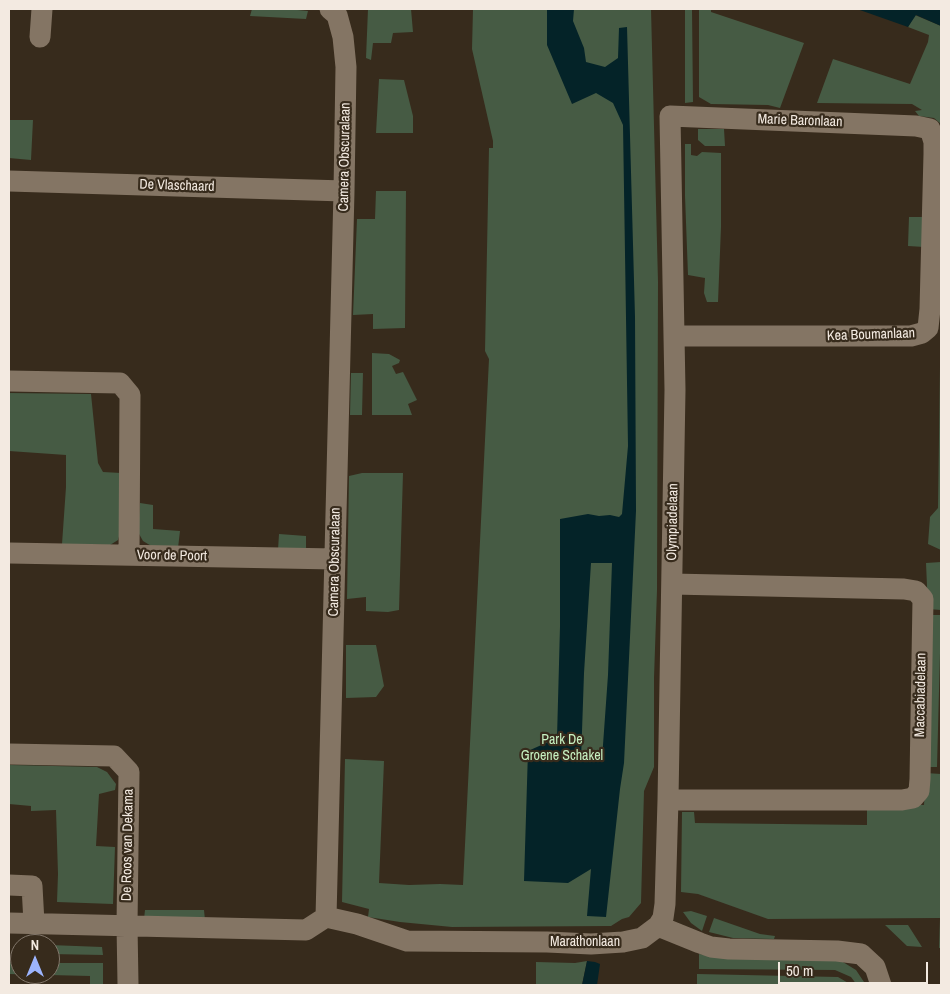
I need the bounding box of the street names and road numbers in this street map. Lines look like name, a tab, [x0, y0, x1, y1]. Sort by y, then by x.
street label: Camera Obscuralaan	[336, 102, 354, 212]
street label: Marie Baronlaan	[757, 111, 843, 131]
street label: De Vlaschaard	[139, 176, 215, 196]
street label: Kea Boumanlaan	[827, 325, 915, 345]
street label: Olympiadelaan	[664, 483, 682, 561]
street label: Camera Obscuralaan	[326, 507, 344, 617]
street label: Voor de Poort	[137, 547, 207, 565]
street label: Maccabiadelaan	[912, 653, 930, 737]
street label: De Roos van Dekama	[119, 789, 137, 901]
street label: Marathonlaan	[550, 934, 620, 950]

